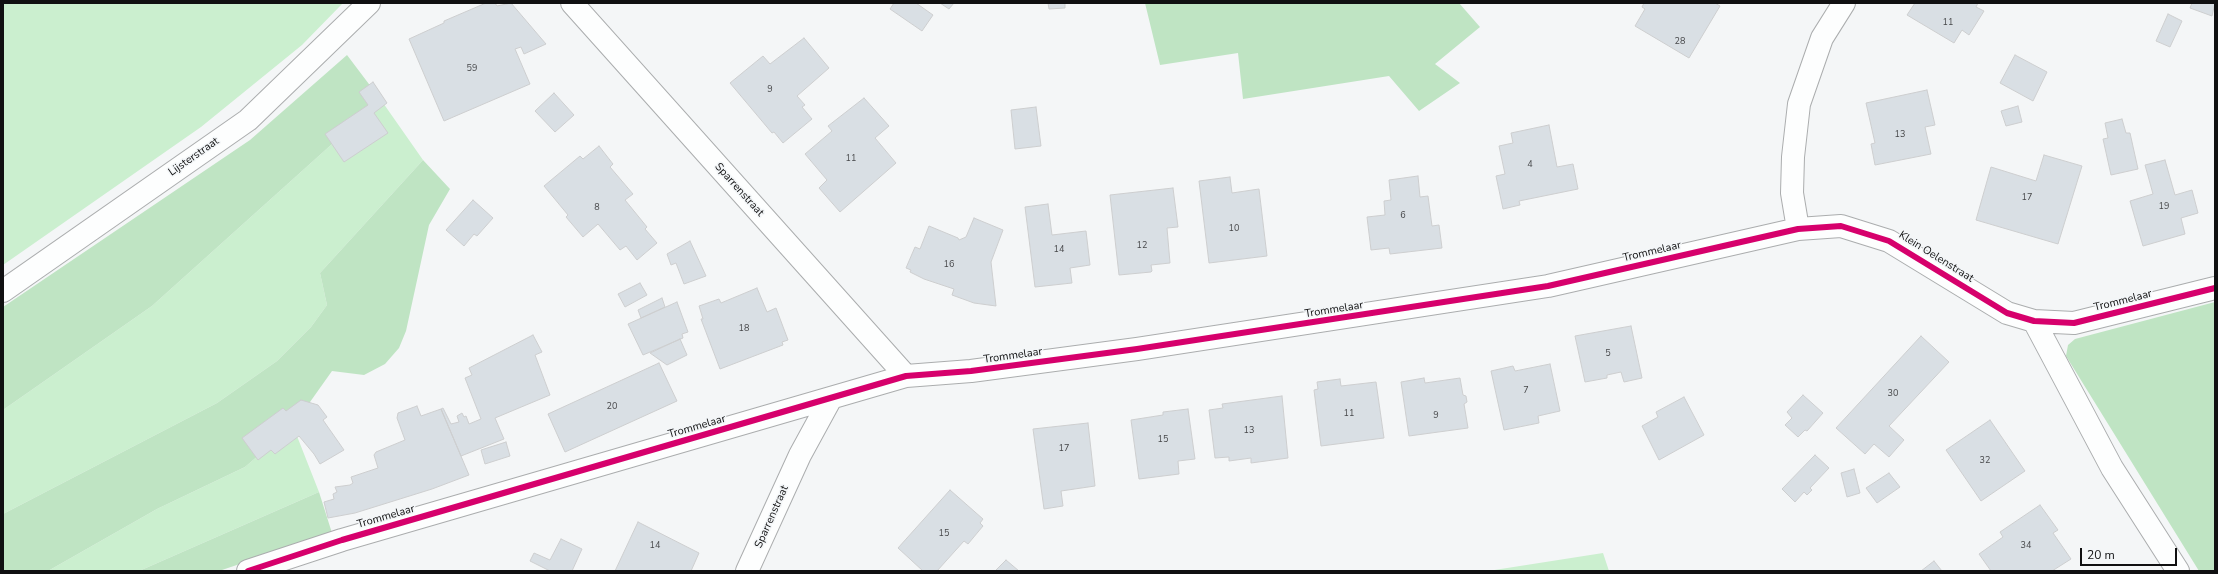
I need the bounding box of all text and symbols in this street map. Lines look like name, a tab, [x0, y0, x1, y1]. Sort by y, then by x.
house number: 11	[1943, 18, 1953, 28]
house number: 28	[1675, 37, 1685, 47]
house number: 59	[467, 64, 477, 74]
house number: 9	[767, 85, 773, 95]
house number: 13	[1895, 130, 1905, 140]
street label: Lijsterstraat	[166, 135, 222, 179]
house number: 11	[846, 154, 856, 164]
house number: 4	[1527, 160, 1533, 170]
street label: Sparrenstraat	[712, 161, 766, 219]
house number: 17	[2022, 193, 2032, 203]
house number: 19	[2159, 202, 2169, 212]
house number: 8	[594, 203, 600, 213]
house number: 6	[1400, 211, 1406, 221]
house number: 10	[1229, 224, 1239, 234]
street label: Klein Oelenstraat	[1896, 229, 1976, 285]
street label: Trommelaar	[1622, 239, 1682, 265]
house number: 12	[1137, 241, 1147, 251]
house number: 14	[1054, 245, 1064, 255]
house number: 16	[944, 260, 954, 270]
street label: Trommelaar	[2093, 287, 2153, 315]
street label: Trommelaar	[1304, 299, 1364, 321]
house number: 18	[739, 324, 749, 334]
street label: Trommelaar	[983, 345, 1043, 367]
house number: 5	[1605, 349, 1611, 359]
house number: 7	[1523, 386, 1529, 396]
house number: 30	[1888, 389, 1898, 399]
house number: 20	[607, 402, 617, 412]
house number: 11	[1344, 409, 1354, 419]
house number: 9	[1433, 411, 1439, 421]
street label: Trommelaar	[667, 412, 727, 442]
house number: 13	[1244, 426, 1254, 436]
house number: 15	[1158, 435, 1168, 445]
house number: 17	[1059, 444, 1069, 454]
house number: 32	[1980, 456, 1990, 466]
street label: Sparrenstraat	[752, 484, 792, 550]
street label: Trommelaar	[356, 502, 416, 532]
house number: 15	[939, 529, 949, 539]
scale bar	[2082, 540, 2179, 566]
house number: 14	[650, 541, 660, 551]
house number: 34	[2021, 541, 2031, 551]
text: 20 m	[2087, 547, 2115, 563]

